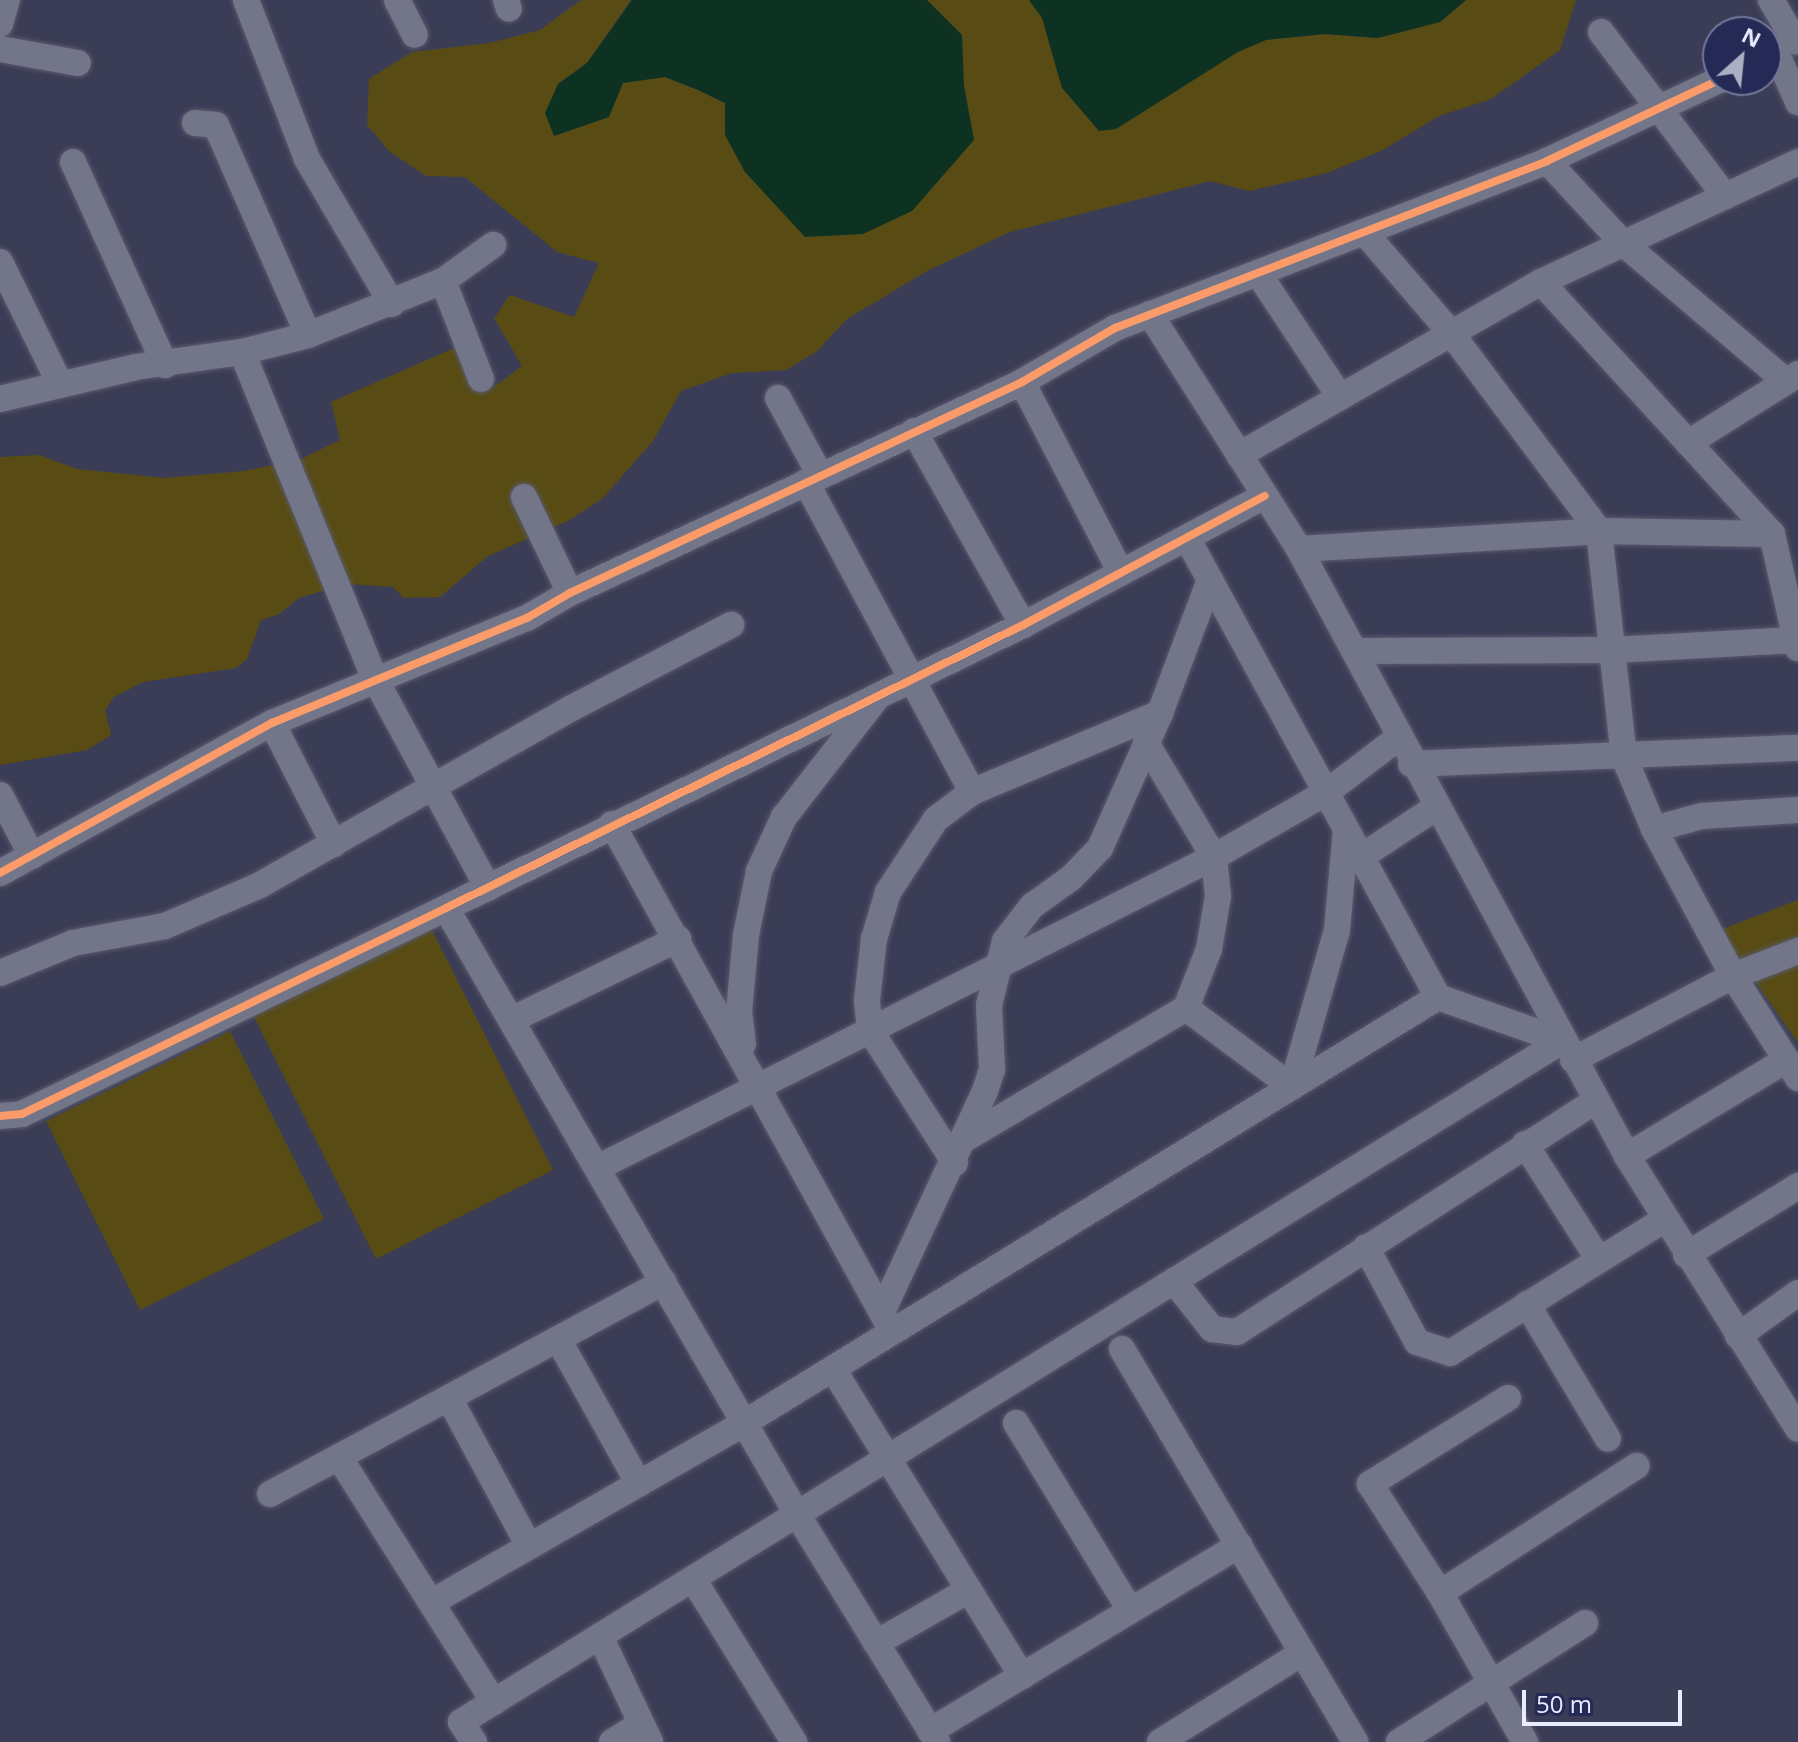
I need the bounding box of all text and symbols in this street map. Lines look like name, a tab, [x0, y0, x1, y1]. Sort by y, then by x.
north arrow	[1702, 16, 1782, 96]
text: N	[1737, 19, 1767, 54]
scale bar	[1526, 1674, 1686, 1724]
text: 50 m	[1536, 1687, 1592, 1720]

